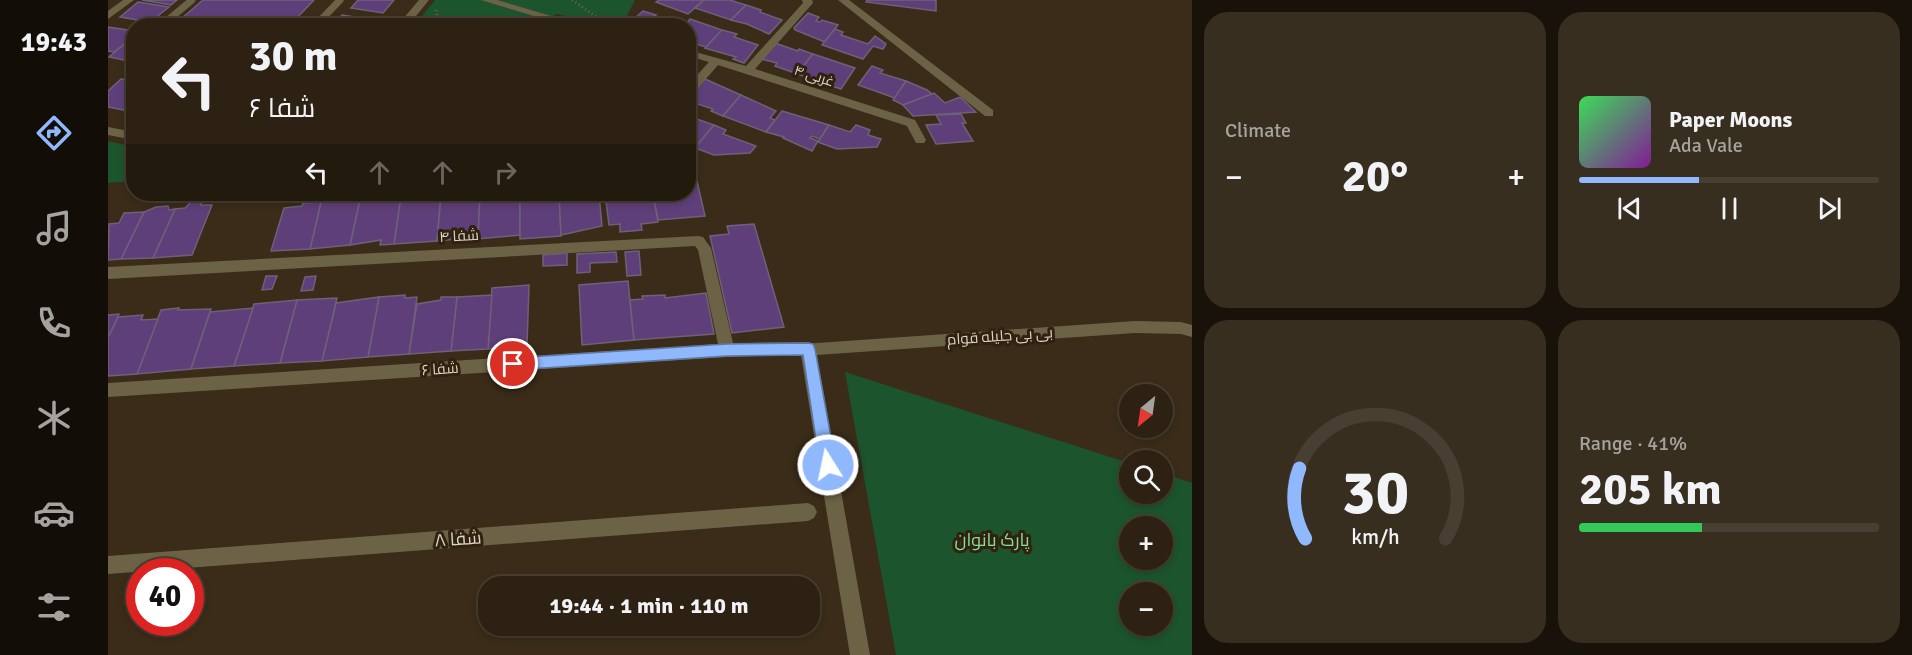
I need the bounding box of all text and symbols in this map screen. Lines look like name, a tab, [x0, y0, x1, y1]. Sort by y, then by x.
text: 19:43	[21, 26, 87, 59]
text: 30 m	[249, 31, 338, 82]
icon: left	[150, 42, 228, 120]
street label: غربی ۴	[792, 62, 836, 90]
text: شفا ۶	[249, 92, 315, 125]
text: Paper Moons	[1669, 106, 1792, 133]
icon: directions	[33, 112, 75, 154]
text: Climate	[1225, 118, 1291, 143]
text: Ada Vale	[1669, 133, 1743, 158]
text: 20°	[1342, 149, 1408, 204]
icon: left	[300, 156, 333, 189]
icon: ahead	[363, 156, 396, 189]
icon: ahead	[426, 156, 459, 189]
icon: right	[489, 156, 522, 189]
text: −	[1225, 157, 1243, 198]
text: +	[1507, 157, 1525, 198]
icon: previous	[1613, 192, 1646, 225]
icon: pause	[1713, 192, 1746, 225]
icon: next	[1813, 192, 1846, 225]
icon: music	[33, 207, 75, 249]
street label: شفا ۴	[439, 226, 479, 246]
icon: phone	[33, 302, 75, 344]
street label: بی بی جلیله قوام	[946, 323, 1054, 350]
pin	[487, 338, 538, 389]
icon: arrive	[496, 347, 529, 380]
street label: شفا ۶	[421, 359, 459, 379]
north arrow	[1119, 384, 1173, 438]
map controls	[1119, 384, 1173, 636]
icon: climate	[33, 397, 75, 439]
text: Range · 41%	[1579, 431, 1687, 456]
position arrow	[796, 433, 860, 497]
button: search	[1119, 450, 1173, 504]
text: 30	[1341, 454, 1409, 531]
text: 205 km	[1579, 462, 1722, 517]
icon: car	[33, 492, 75, 534]
button: +	[1119, 516, 1173, 570]
text: km/h	[1351, 524, 1399, 550]
street label: شفا ۸	[434, 526, 482, 552]
park label: پارک بانوان	[954, 529, 1030, 552]
speed limit sign: 40	[126, 558, 204, 636]
button: −	[1119, 582, 1173, 636]
icon: filters	[33, 586, 75, 628]
text: 19:44 · 1 min · 110 m	[549, 592, 749, 619]

